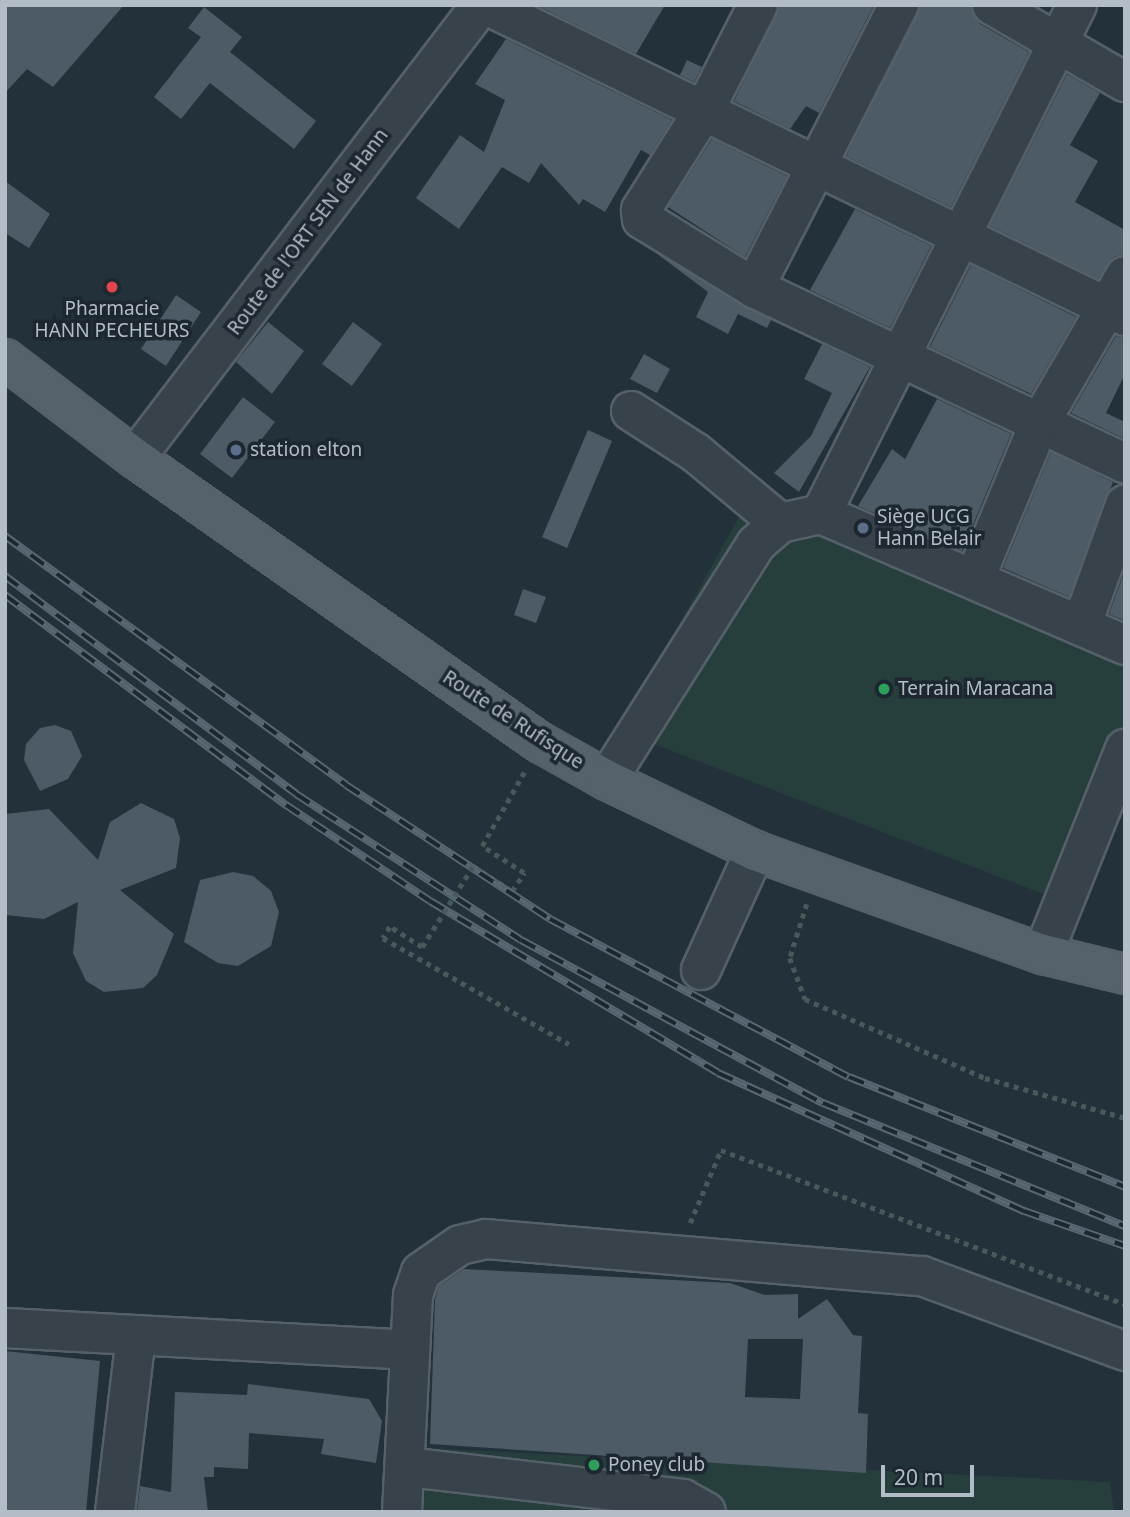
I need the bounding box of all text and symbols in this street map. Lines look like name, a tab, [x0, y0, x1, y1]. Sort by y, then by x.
street label: Route de l'ORT SEN de Hann	[223, 124, 393, 340]
marker: Pharmacie HANN PECHEURS	[104, 279, 120, 295]
place label: Pharmacie HANN PECHEURS	[35, 298, 189, 342]
place label: station elton	[250, 439, 362, 461]
marker: station elton	[228, 442, 244, 458]
place label: Siège UCG Hann Belair	[877, 506, 982, 550]
marker: Siège UCG Hann Belair	[855, 520, 871, 536]
street label: Route de Rufisque	[438, 666, 588, 774]
place label: Terrain Maracana	[898, 678, 1054, 700]
marker: Terrain Maracana	[876, 681, 892, 697]
scale bar	[885, 1450, 978, 1494]
place label: Poney club	[608, 1454, 705, 1476]
marker: Poney club	[586, 1457, 602, 1473]
text: 20 m	[894, 1463, 943, 1491]

